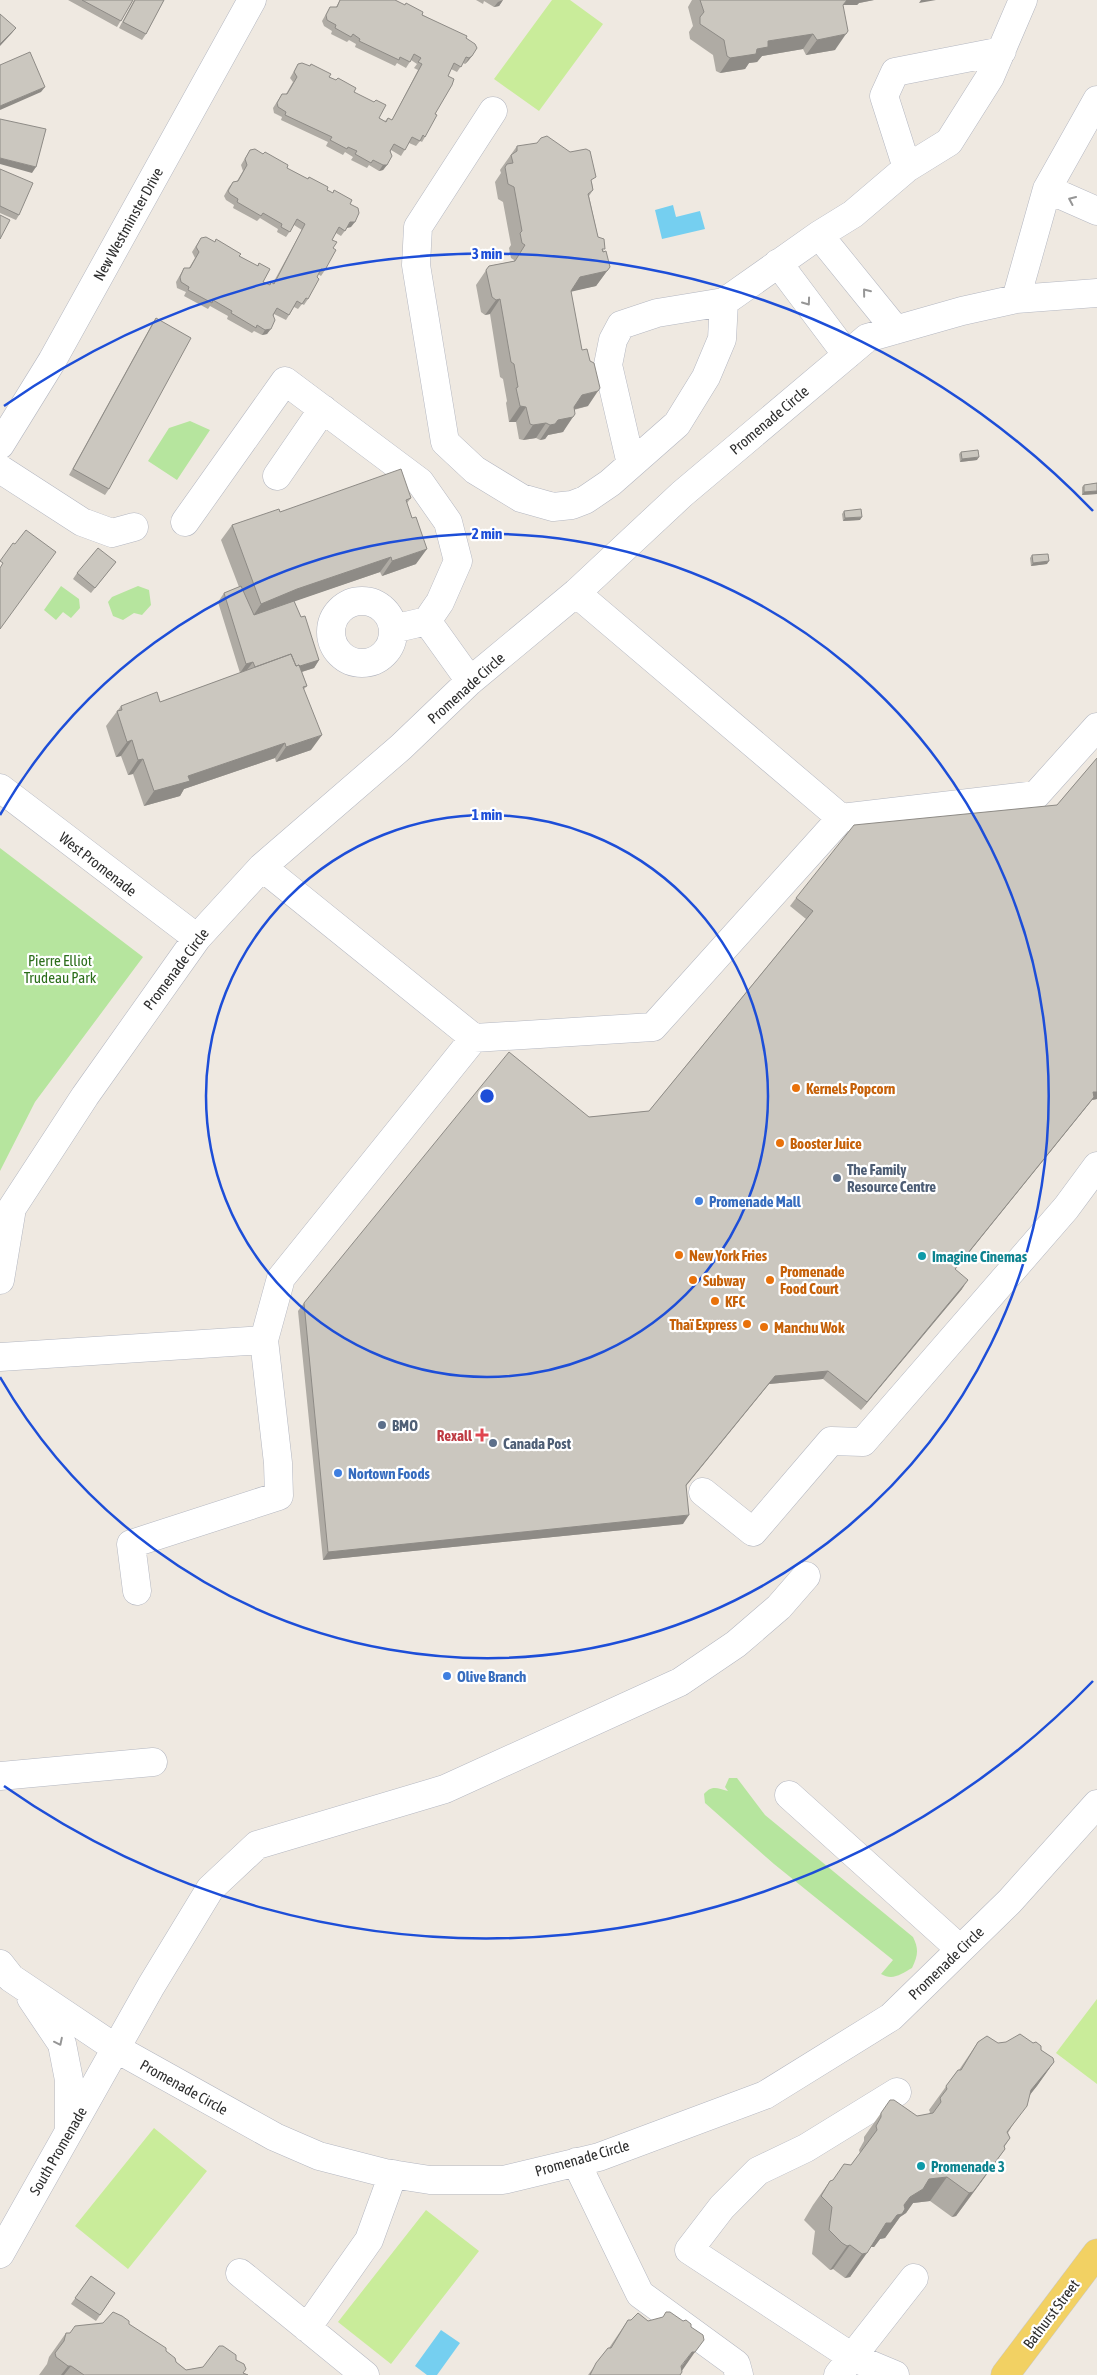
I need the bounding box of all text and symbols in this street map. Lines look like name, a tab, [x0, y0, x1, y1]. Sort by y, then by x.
street label: New Westminster Drive	[90, 164, 166, 284]
one-way arrow	[1068, 196, 1077, 207]
text: 3 min	[472, 245, 502, 262]
one-way arrow	[862, 288, 871, 297]
one-way arrow	[801, 296, 810, 306]
street label: Promenade Circle	[726, 382, 812, 458]
text: 2 min	[472, 525, 502, 542]
street label: Promenade Circle	[424, 649, 508, 727]
text: 1 min	[472, 806, 502, 823]
street label: West Promenade	[56, 829, 140, 900]
street label: Promenade Circle	[140, 925, 212, 1013]
park label: Pierre Elliot Trudeau Park	[24, 952, 97, 986]
place label: Kernels Popcorn	[806, 1080, 895, 1097]
marker: Kernels Popcorn	[790, 1082, 802, 1094]
centre of rings	[478, 1087, 496, 1105]
place label: Booster Juice	[790, 1135, 862, 1152]
marker: Booster Juice	[774, 1137, 786, 1149]
place label: The Family Resource Centre	[847, 1161, 936, 1195]
marker: The Family Resource Centre	[831, 1172, 843, 1184]
place label: Promenade Mall	[709, 1193, 802, 1210]
marker: Promenade Mall	[693, 1195, 705, 1207]
place label: New York Fries	[689, 1247, 768, 1264]
place label: Imagine Cinemas	[932, 1248, 1028, 1265]
marker: New York Fries	[673, 1249, 685, 1261]
marker: Imagine Cinemas	[916, 1250, 928, 1262]
place label: Promenade Food Court	[780, 1263, 845, 1297]
place label: Subway	[703, 1272, 746, 1289]
marker: Subway	[687, 1274, 699, 1286]
marker: Promenade Food Court	[764, 1274, 776, 1286]
place label: KFC	[725, 1293, 745, 1310]
marker: KFC	[709, 1295, 721, 1307]
place label: Thaï Express	[670, 1316, 738, 1333]
marker: Thaï Express	[741, 1318, 753, 1330]
place label: Manchu Wok	[774, 1319, 845, 1336]
marker: Manchu Wok	[758, 1321, 770, 1333]
place label: BMO	[392, 1417, 418, 1434]
marker: BMO	[376, 1419, 388, 1431]
place label: Rexall	[437, 1427, 473, 1444]
marker: Rexall	[476, 1429, 488, 1441]
place label: Canada Post	[503, 1435, 572, 1452]
marker: Canada Post	[487, 1437, 499, 1449]
place label: Nortown Foods	[348, 1465, 430, 1482]
marker: Nortown Foods	[332, 1467, 344, 1479]
place label: Olive Branch	[457, 1668, 526, 1685]
marker: Olive Branch	[441, 1670, 453, 1682]
street label: Promenade Circle	[905, 1923, 987, 2003]
one-way arrow	[53, 2037, 63, 2046]
street label: Promenade Circle	[137, 2056, 231, 2118]
street label: South Promenade	[26, 2104, 90, 2198]
street label: Promenade Circle	[533, 2136, 631, 2180]
place label: Promenade 3	[931, 2158, 1005, 2175]
marker: Promenade 3	[915, 2160, 927, 2172]
street label: Bathurst Street	[1020, 2276, 1082, 2352]

